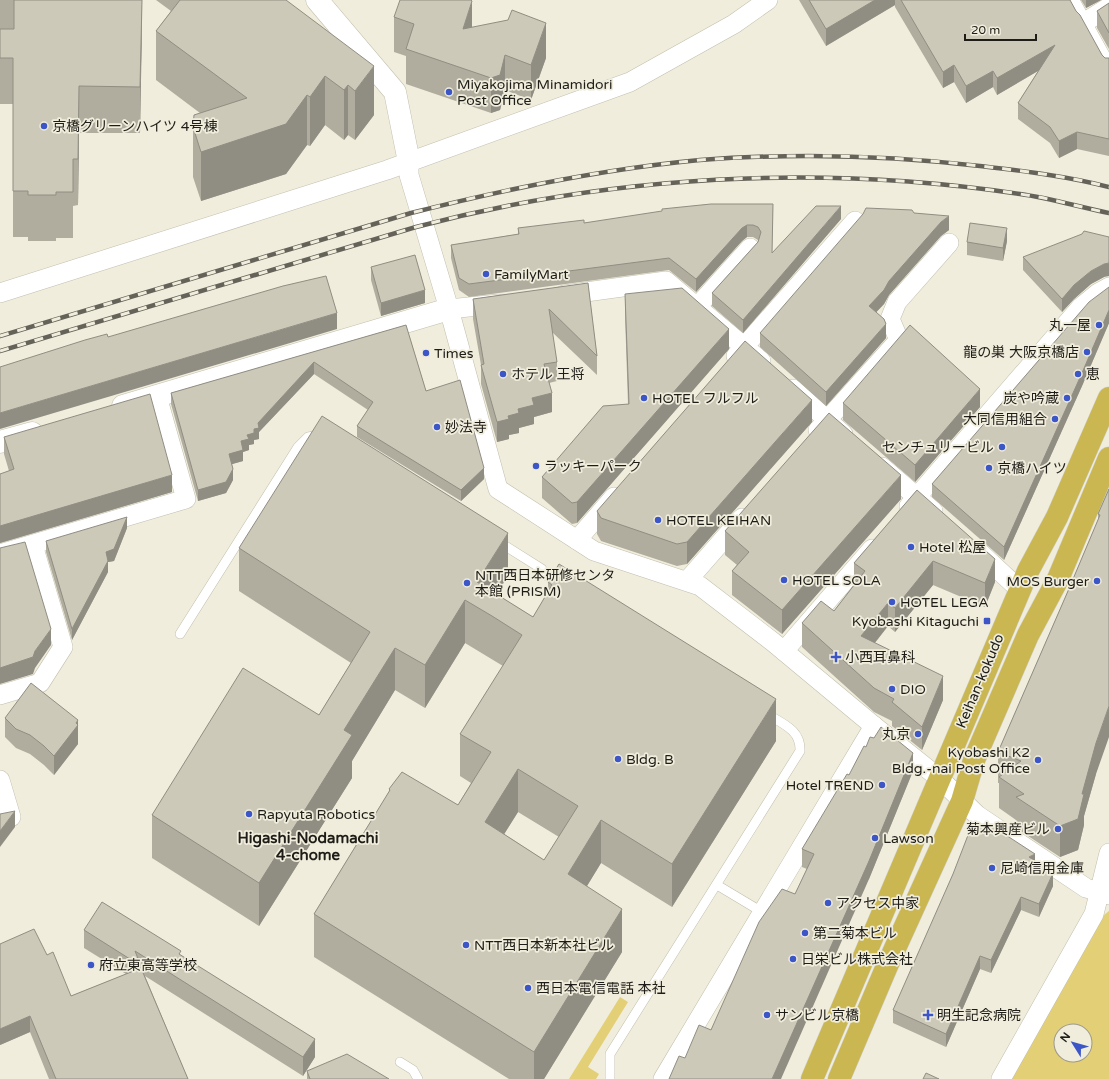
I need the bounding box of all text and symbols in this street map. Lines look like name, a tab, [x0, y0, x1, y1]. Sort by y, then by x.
scale bar	[965, 16, 1036, 42]
text: 20 m	[971, 23, 1000, 37]
place label: Miyakojima Minamidori Post Office	[457, 76, 612, 109]
marker: Miyakojima Minamidori Post Office	[444, 87, 454, 97]
place label: 京橋グリーンハイツ 4号棟	[52, 118, 217, 135]
marker: 京橋グリーンハイツ 4号棟	[39, 121, 49, 131]
place label: FamilyMart	[494, 266, 569, 283]
marker: FamilyMart	[481, 269, 491, 279]
place label: 丸一屋	[1049, 317, 1091, 334]
marker: 丸一屋	[1094, 320, 1104, 330]
place label: 龍の巣 大阪京橋店	[963, 344, 1079, 361]
place label: Times	[434, 345, 474, 362]
marker: 龍の巣 大阪京橋店	[1082, 347, 1092, 357]
marker: Times	[421, 348, 431, 358]
place label: ホテル 王将	[511, 366, 585, 383]
place label: 恵	[1086, 366, 1100, 383]
marker: ホテル 王将	[498, 369, 508, 379]
marker: 恵	[1073, 369, 1083, 379]
place label: HOTEL フルフル	[652, 390, 759, 407]
place label: 炭や吟蔵	[1003, 390, 1059, 407]
marker: HOTEL フルフル	[639, 393, 649, 403]
marker: 炭や吟蔵	[1062, 393, 1072, 403]
place label: 大同信用組合	[963, 411, 1047, 428]
marker: 大同信用組合	[1050, 414, 1060, 424]
place label: 妙法寺	[445, 419, 487, 436]
marker: 妙法寺	[432, 422, 442, 432]
place label: センチュリービル	[882, 439, 994, 456]
marker: センチュリービル	[997, 442, 1007, 452]
place label: ラッキーパーク	[544, 458, 642, 475]
place label: 京橋ハイツ	[997, 460, 1067, 477]
marker: ラッキーパーク	[531, 461, 541, 471]
marker: 京橋ハイツ	[984, 463, 994, 473]
place label: HOTEL KEIHAN	[666, 512, 771, 529]
marker: HOTEL KEIHAN	[653, 515, 663, 525]
place label: Hotel 松屋	[919, 539, 986, 556]
marker: Hotel 松屋	[906, 542, 916, 552]
place label: NTT西日本研修センタ 本館 (PRISM)	[475, 567, 615, 600]
place label: HOTEL SOLA	[792, 572, 881, 589]
place label: MOS Burger	[1006, 573, 1090, 590]
marker: HOTEL SOLA	[779, 575, 789, 585]
marker: MOS Burger	[1092, 576, 1102, 586]
marker: NTT西日本研修センタ 本館 (PRISM)	[462, 578, 472, 588]
place label: HOTEL LEGA	[900, 594, 989, 611]
marker: HOTEL LEGA	[887, 597, 897, 607]
place label: Kyobashi Kitaguchi	[852, 613, 979, 630]
marker: Kyobashi Kitaguchi	[982, 616, 992, 626]
street label: Keihan-kokudo	[952, 631, 1008, 731]
place label: 小西耳鼻科	[845, 649, 915, 666]
marker: 小西耳鼻科	[830, 651, 842, 663]
place label: DIO	[900, 681, 926, 698]
marker: DIO	[887, 684, 897, 694]
place label: 丸京	[882, 726, 910, 743]
marker: 丸京	[913, 729, 923, 739]
place label: Kyobashi K2 Bldg.-nai Post Office	[892, 744, 1030, 777]
place label: Bldg. B	[626, 751, 674, 768]
marker: Bldg. B	[613, 754, 623, 764]
marker: Kyobashi K2 Bldg.-nai Post Office	[1033, 755, 1043, 765]
place label: Hotel TREND	[786, 777, 874, 794]
marker: Hotel TREND	[877, 780, 887, 790]
place label: Rapyuta Robotics	[257, 806, 376, 823]
marker: Rapyuta Robotics	[244, 809, 254, 819]
place label: 菊本興産ビル	[966, 821, 1050, 838]
marker: 菊本興産ビル	[1053, 824, 1063, 834]
district label: Higashi-Nodamachi 4-chome	[238, 829, 378, 864]
place label: Lawson	[883, 830, 934, 847]
marker: Lawson	[870, 833, 880, 843]
place label: 尼崎信用金庫	[1000, 860, 1084, 877]
marker: 尼崎信用金庫	[987, 863, 997, 873]
place label: アクセス中家	[836, 895, 919, 912]
marker: アクセス中家	[823, 898, 833, 908]
place label: 第二菊本ビル	[813, 925, 897, 942]
marker: 第二菊本ビル	[800, 928, 810, 938]
place label: NTT西日本新本社ビル	[474, 937, 614, 954]
marker: NTT西日本新本社ビル	[461, 940, 471, 950]
place label: 日栄ビル株式会社	[801, 951, 913, 968]
marker: 日栄ビル株式会社	[788, 954, 798, 964]
place label: 府立東高等学校	[99, 957, 197, 974]
marker: 府立東高等学校	[86, 960, 96, 970]
place label: 西日本電信電話 本社	[536, 980, 666, 997]
marker: 西日本電信電話 本社	[523, 983, 533, 993]
place label: サンビル京橋	[775, 1007, 859, 1024]
place label: 明生記念病院	[937, 1007, 1021, 1024]
marker: 明生記念病院	[922, 1009, 934, 1021]
marker: サンビル京橋	[762, 1010, 772, 1020]
north arrow	[1053, 1023, 1093, 1063]
text: N	[1058, 1030, 1073, 1045]

